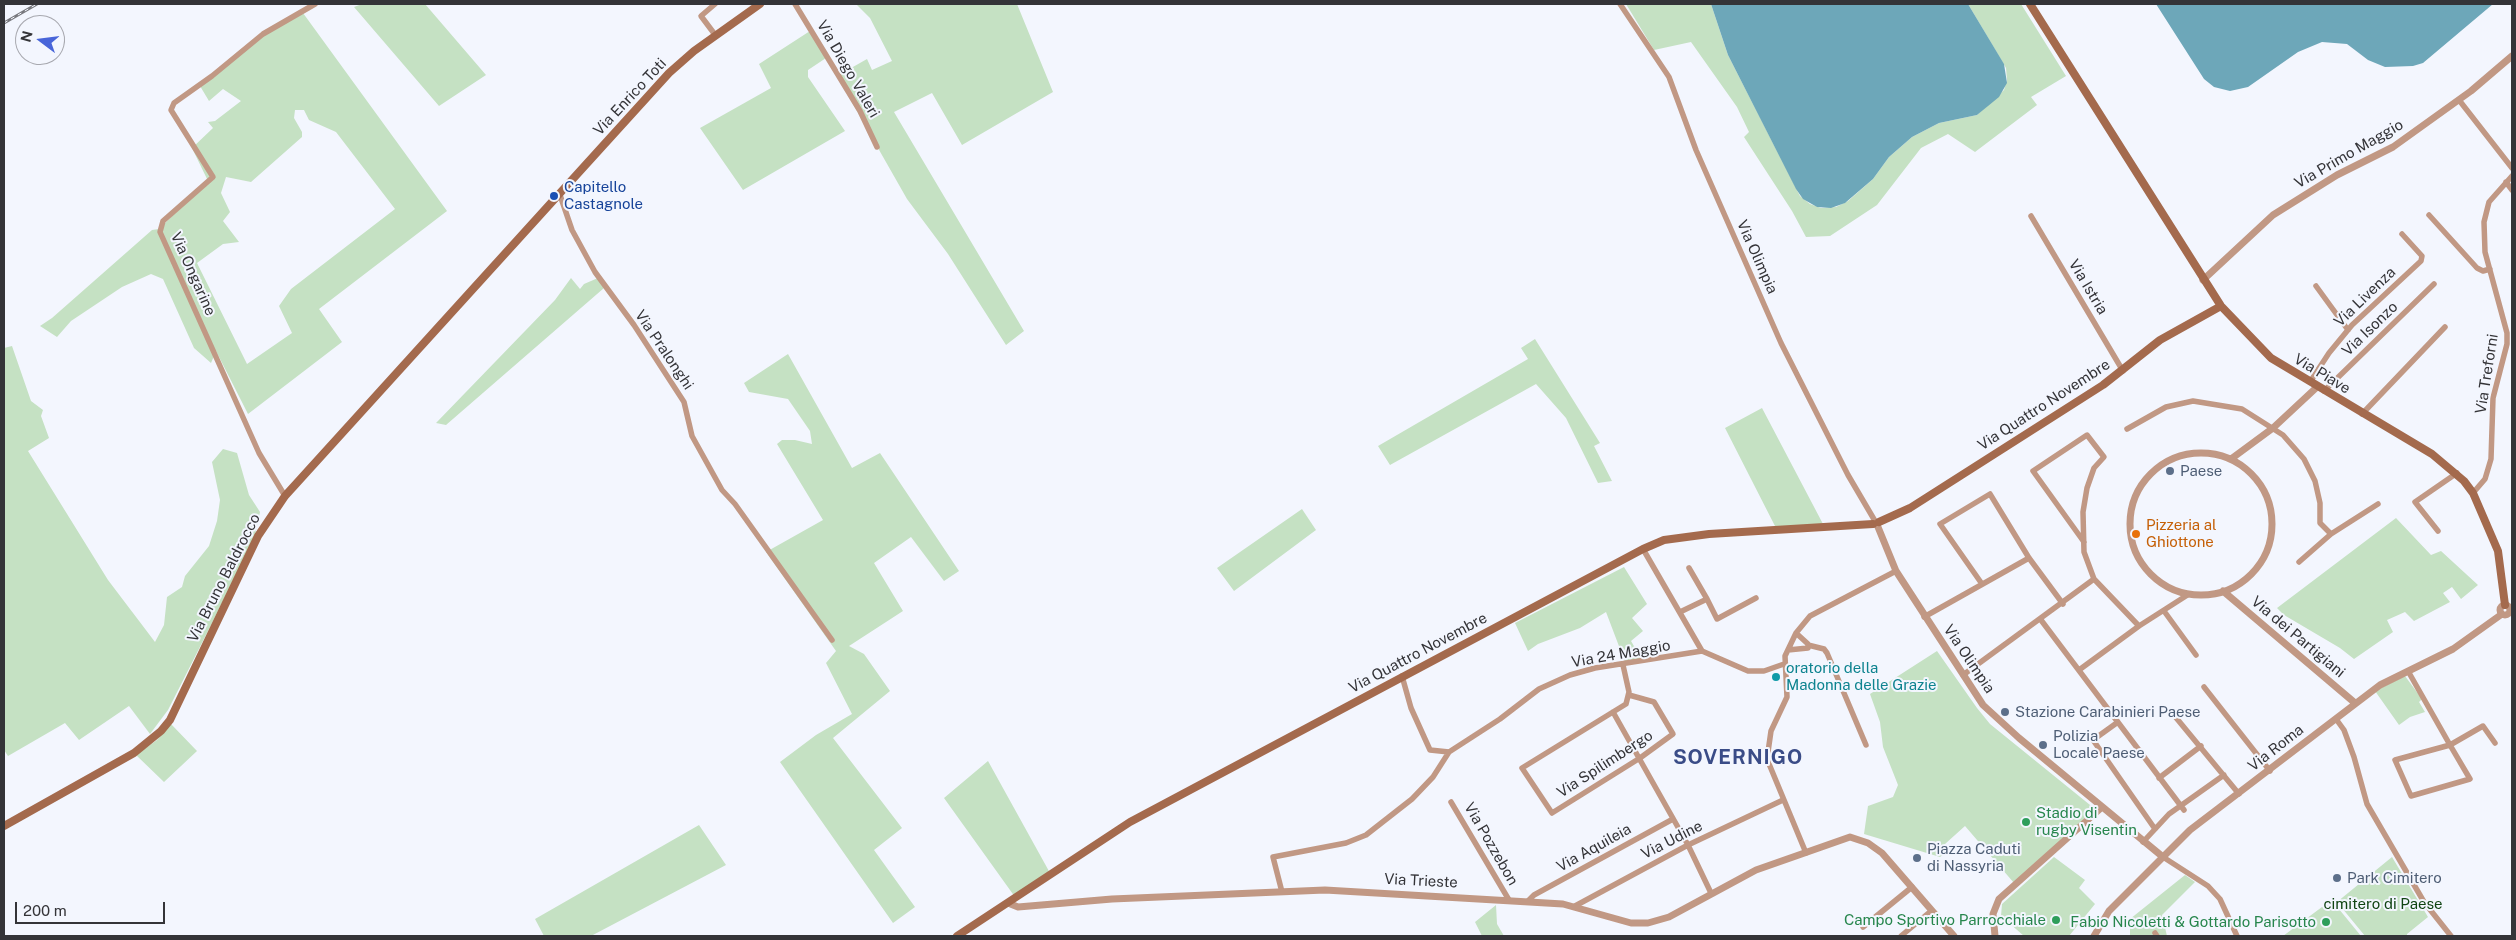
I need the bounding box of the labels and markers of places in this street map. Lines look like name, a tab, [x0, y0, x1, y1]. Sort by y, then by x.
place label: Capitello Castagnole	[564, 178, 643, 213]
marker: Capitello Castagnole	[548, 190, 560, 202]
place label: Paese	[2180, 462, 2222, 480]
marker: Paese	[2164, 465, 2176, 477]
place label: Pizzeria al Ghiottone	[2146, 516, 2217, 551]
marker: Pizzeria al Ghiottone	[2130, 528, 2142, 540]
place label: oratorio della Madonna delle Grazie	[1786, 659, 1937, 694]
marker: oratorio della Madonna delle Grazie	[1770, 671, 1782, 683]
place label: Stazione Carabinieri Paese	[2015, 703, 2200, 721]
marker: Stazione Carabinieri Paese	[1999, 706, 2011, 718]
place label: Polizia Locale Paese	[2053, 727, 2145, 762]
marker: Polizia Locale Paese	[2037, 739, 2049, 751]
place label: Stadio di rugby Visentin	[2036, 804, 2137, 839]
marker: Stadio di rugby Visentin	[2020, 816, 2032, 828]
place label: Piazza Caduti di Nassyria	[1927, 840, 2021, 875]
marker: Piazza Caduti di Nassyria	[1911, 852, 1923, 864]
place label: Park Cimitero	[2347, 869, 2442, 887]
marker: Park Cimitero	[2331, 872, 2343, 884]
place label: Campo Sportivo Parrocchiale	[1844, 911, 2046, 929]
place label: Fabio Nicoletti & Gottardo Parisotto	[2070, 913, 2316, 931]
marker: Campo Sportivo Parrocchiale	[2050, 914, 2062, 926]
marker: Fabio Nicoletti & Gottardo Parisotto	[2320, 916, 2332, 928]

